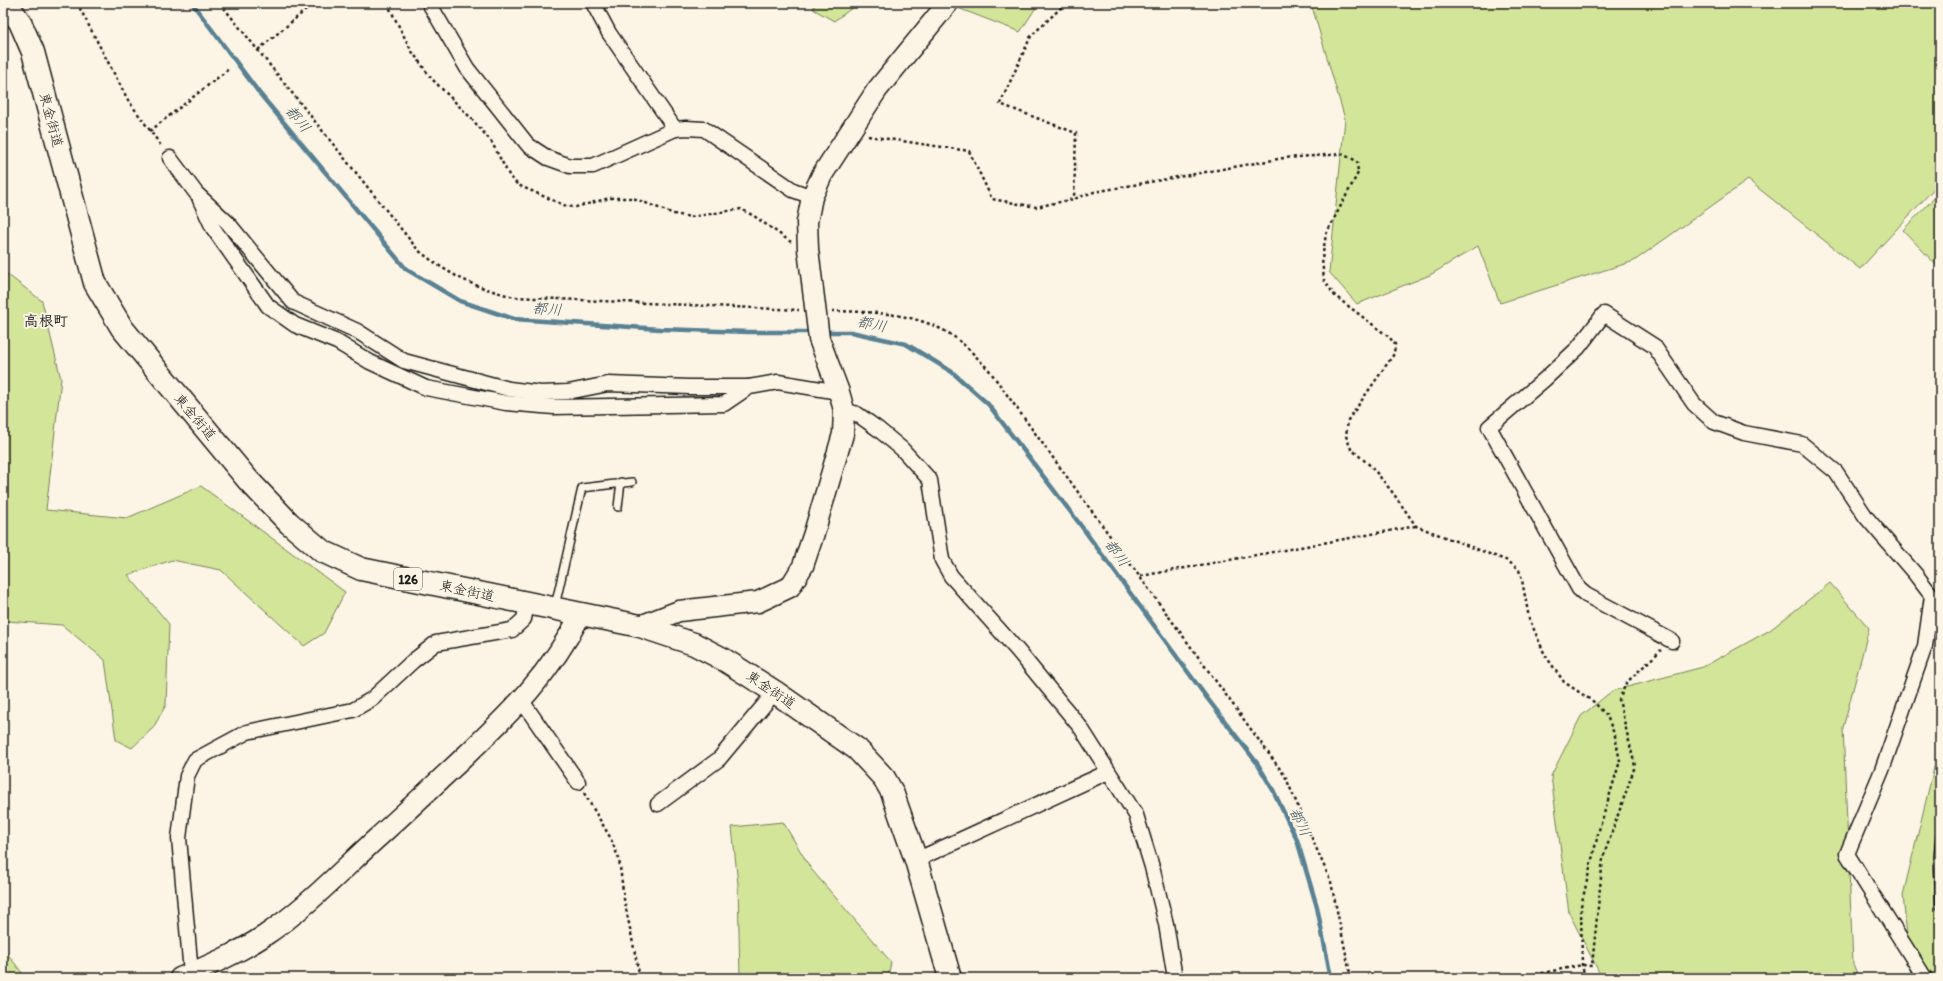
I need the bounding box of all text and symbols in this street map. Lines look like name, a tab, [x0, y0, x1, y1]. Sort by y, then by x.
street label: 東金街道	[36, 91, 66, 149]
water label: 都川	[281, 102, 315, 136]
water label: 都川	[531, 299, 563, 319]
district label: 高根町	[23, 312, 69, 330]
water label: 都川	[856, 312, 888, 336]
street label: 東金街道	[170, 390, 220, 444]
water label: 都川	[1101, 536, 1133, 570]
road number: 126	[394, 568, 422, 590]
street label: 東金街道	[438, 577, 496, 605]
street label: 東金街道	[743, 667, 799, 713]
water label: 都川	[1285, 805, 1315, 839]

